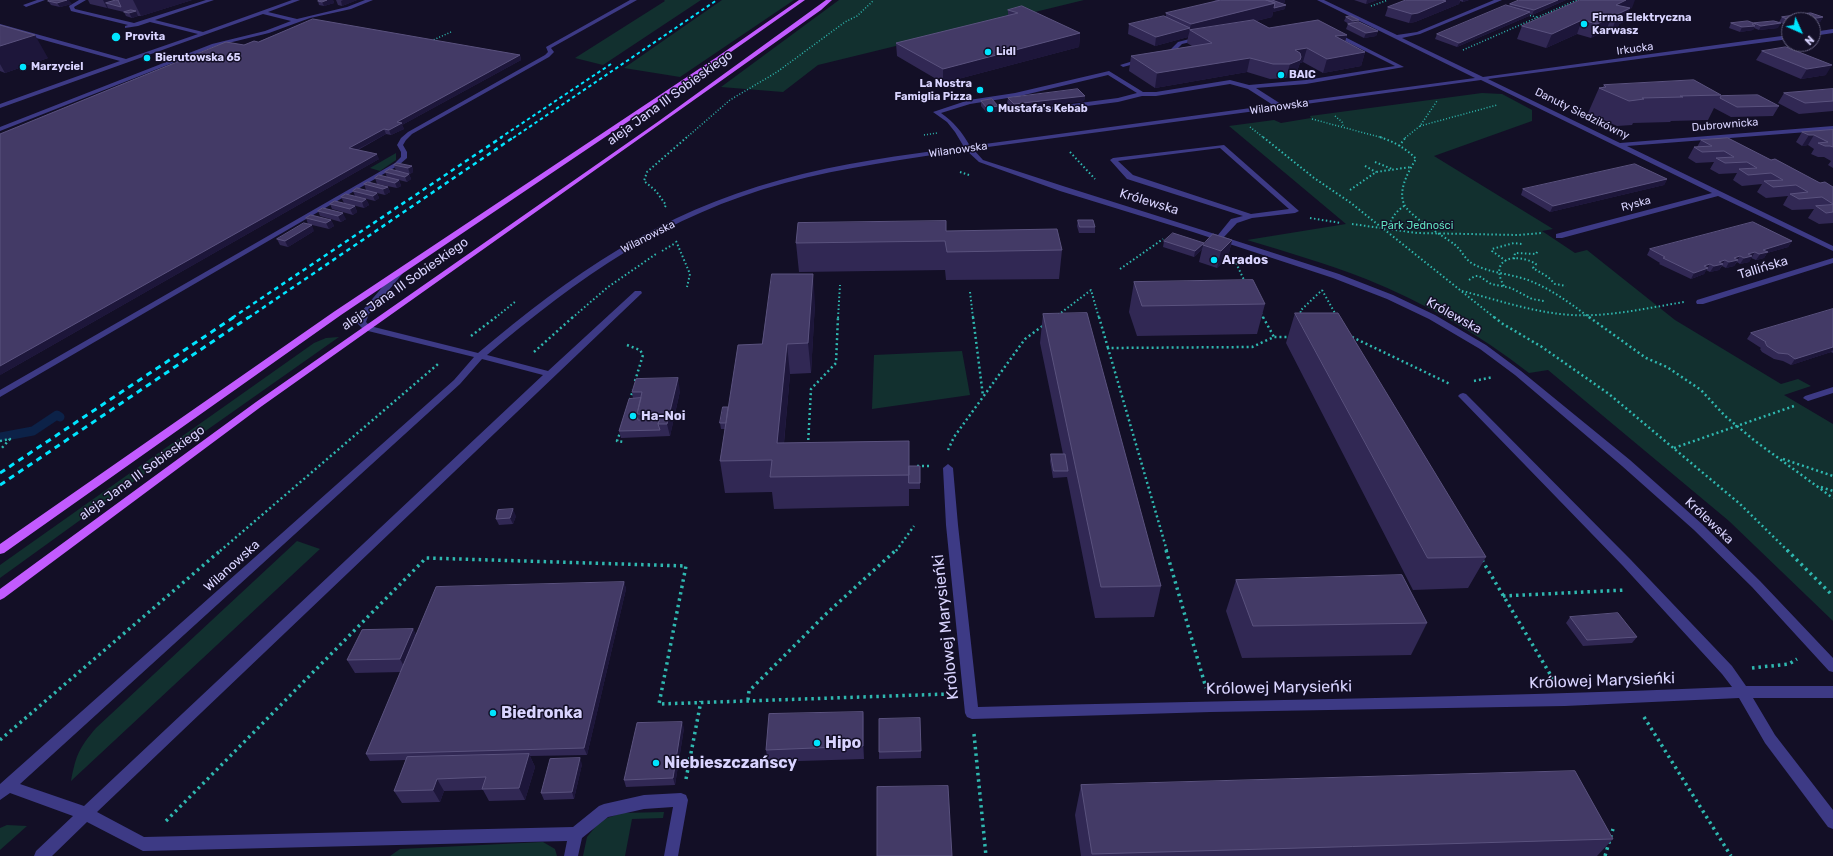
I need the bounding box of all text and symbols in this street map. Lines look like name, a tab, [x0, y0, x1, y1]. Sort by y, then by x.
place label: Firma Elektryczna Karwasz	[1592, 11, 1692, 37]
north arrow	[1781, 12, 1821, 52]
marker: Firma Elektryczna Karwasz	[1579, 19, 1589, 29]
place label: Provita	[125, 30, 165, 44]
marker: Provita	[110, 31, 122, 43]
text: N	[1802, 33, 1817, 48]
street label: Irkucka	[1616, 40, 1654, 58]
place label: Lidl	[996, 45, 1016, 59]
street label: aleja Jana III Sobieskiego	[604, 47, 736, 149]
marker: Lidl	[983, 47, 993, 57]
place label: Bierutowska 65	[155, 51, 241, 65]
marker: Bierutowska 65	[142, 53, 152, 63]
place label: Marzyciel	[31, 60, 83, 74]
marker: Marzyciel	[18, 62, 28, 72]
place label: BAIC	[1289, 68, 1316, 82]
marker: BAIC	[1276, 70, 1286, 80]
place label: La Nostra Famiglia Pizza	[894, 77, 972, 103]
marker: La Nostra Famiglia Pizza	[975, 85, 985, 95]
street label: Danuty Siedzikówny	[1533, 85, 1631, 143]
street label: Wilanowska	[1249, 96, 1309, 118]
place label: Mustafa's Kebab	[998, 102, 1088, 116]
marker: Mustafa's Kebab	[985, 104, 995, 114]
street label: Dubrownicka	[1691, 116, 1759, 134]
street label: Wilanowska	[928, 139, 988, 161]
street label: Królewska	[1118, 186, 1180, 218]
street label: Ryska	[1620, 194, 1652, 214]
street label: Wilanowska	[619, 218, 677, 256]
park label: Park Jedności	[1381, 219, 1453, 233]
street label: aleja Jana III Sobieskiego	[339, 234, 471, 334]
place label: Arados	[1222, 252, 1268, 268]
street label: Tallińska	[1736, 253, 1790, 283]
marker: Arados	[1209, 255, 1219, 265]
street label: Królewska	[1424, 294, 1484, 338]
place label: Ha-Noi	[641, 408, 686, 424]
marker: Ha-Noi	[628, 411, 638, 421]
street label: aleja Jana III Sobieskiego	[76, 422, 208, 524]
street label: Królewska	[1681, 494, 1737, 548]
street label: Wilanowska	[201, 537, 263, 595]
street label: Królowej Marysieńki	[929, 553, 963, 701]
street label: Królowej Marysieńki	[1529, 669, 1675, 693]
street label: Królowej Marysieńki	[1206, 677, 1352, 699]
place label: Biedronka	[501, 703, 582, 723]
marker: Biedronka	[488, 708, 498, 718]
place label: Hipo	[825, 733, 861, 753]
marker: Hipo	[812, 738, 822, 748]
place label: Niebieszczańscy	[664, 753, 797, 773]
marker: Niebieszczańscy	[651, 758, 661, 768]

